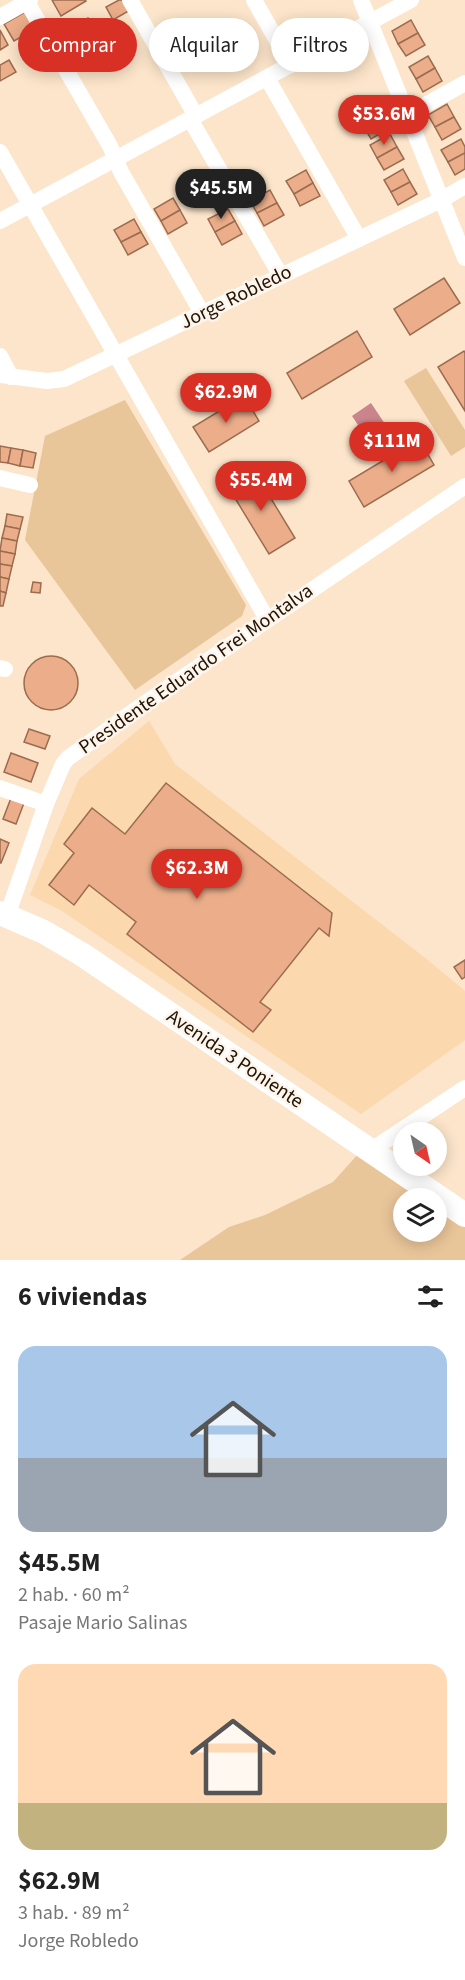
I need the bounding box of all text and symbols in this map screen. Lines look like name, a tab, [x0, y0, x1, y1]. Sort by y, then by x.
chip: Comprar	[18, 18, 137, 72]
chip: Alquilar	[149, 18, 259, 72]
chip: Filtros	[271, 18, 369, 72]
pin: $53.6M	[335, 95, 433, 146]
text: $53.6M	[352, 100, 416, 128]
pin: $45.5M	[172, 169, 270, 220]
text: $45.5M	[189, 174, 253, 202]
street label: Jorge Robledo	[176, 258, 296, 336]
pin: $62.9M	[177, 373, 275, 424]
text: $62.9M	[194, 378, 258, 406]
pin: $111M	[350, 422, 434, 473]
text: $111M	[363, 427, 421, 455]
pin: $55.4M	[212, 461, 310, 512]
text: $55.4M	[229, 466, 293, 494]
street label: Presidente Eduardo Frei Montalva	[73, 577, 319, 761]
pin: $62.3M	[148, 849, 246, 900]
text: $62.3M	[165, 854, 229, 882]
street label: Avenida 3 Poniente	[161, 1003, 309, 1115]
north arrow	[393, 1122, 447, 1176]
map controls	[393, 1122, 447, 1242]
button: layers	[393, 1188, 447, 1242]
text: 6 viviendas	[18, 1278, 147, 1315]
icon: filters	[414, 1280, 447, 1313]
icon: home	[179, 1385, 287, 1493]
text: $45.5M	[18, 1544, 101, 1581]
text: 2 hab. · 60 m²	[18, 1581, 130, 1609]
text: Pasaje Mario Salinas	[18, 1609, 187, 1637]
icon: home	[179, 1703, 287, 1811]
text: $62.9M	[18, 1862, 101, 1899]
text: 3 hab. · 89 m²	[18, 1899, 130, 1927]
text: Jorge Robledo	[18, 1927, 139, 1955]

